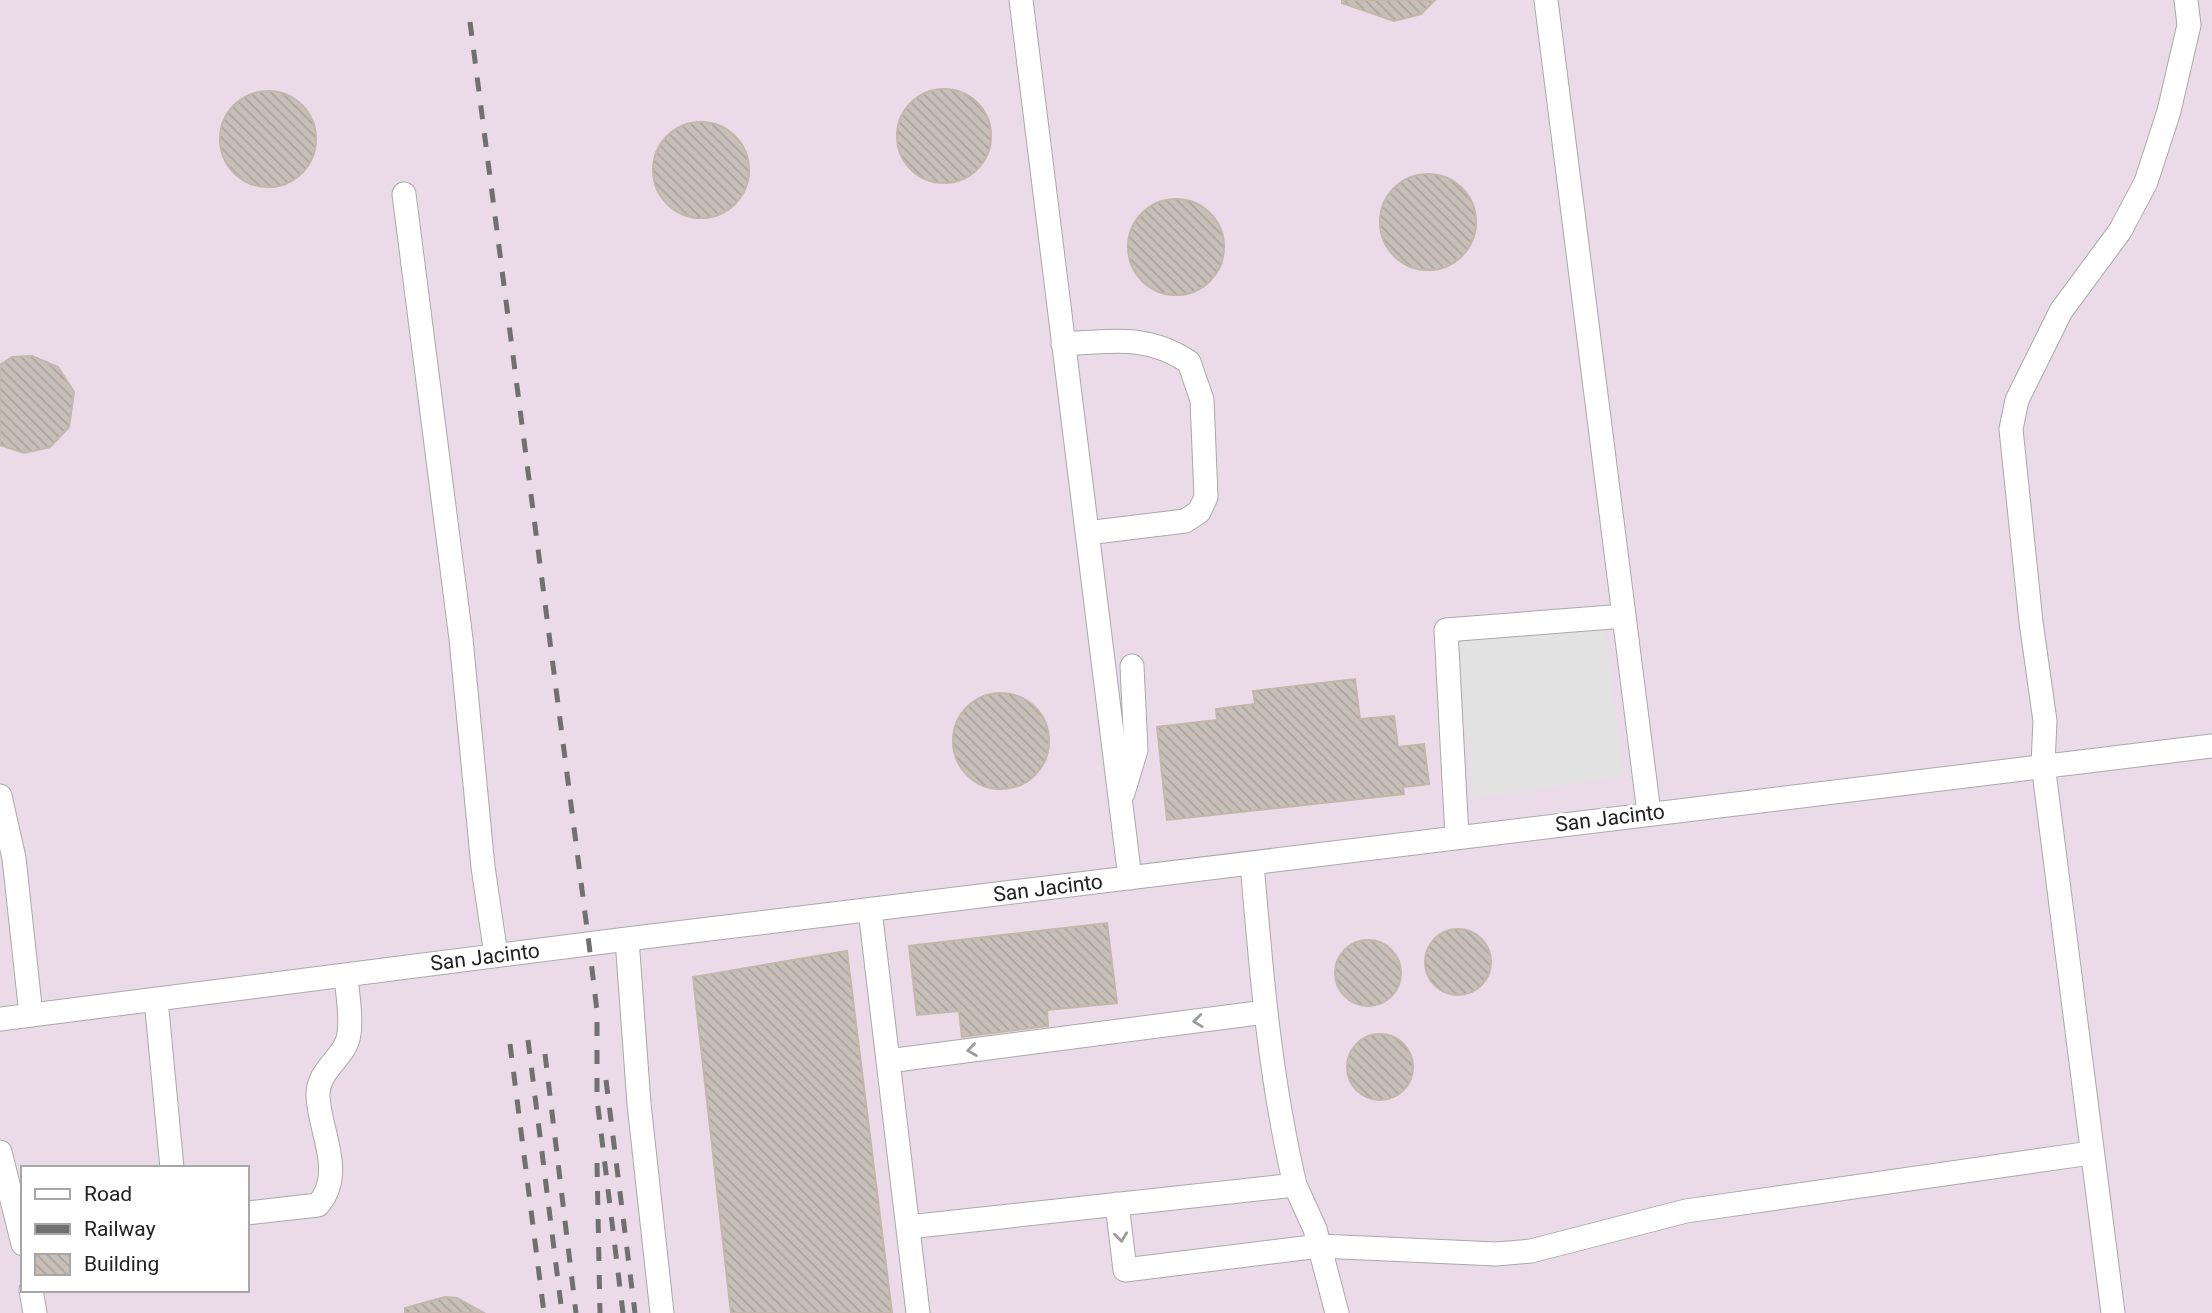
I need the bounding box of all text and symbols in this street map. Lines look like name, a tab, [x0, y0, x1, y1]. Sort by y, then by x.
street label: San Jacinto	[1554, 799, 1666, 837]
street label: San Jacinto	[992, 869, 1104, 907]
street label: San Jacinto	[429, 938, 541, 976]
one-way arrow	[1192, 1013, 1204, 1028]
one-way arrow	[966, 1043, 978, 1058]
legend	[21, 1166, 248, 1292]
text: Road	[84, 1182, 132, 1206]
text: Railway	[84, 1217, 156, 1241]
one-way arrow	[1113, 1231, 1128, 1243]
text: Building	[84, 1252, 159, 1276]

